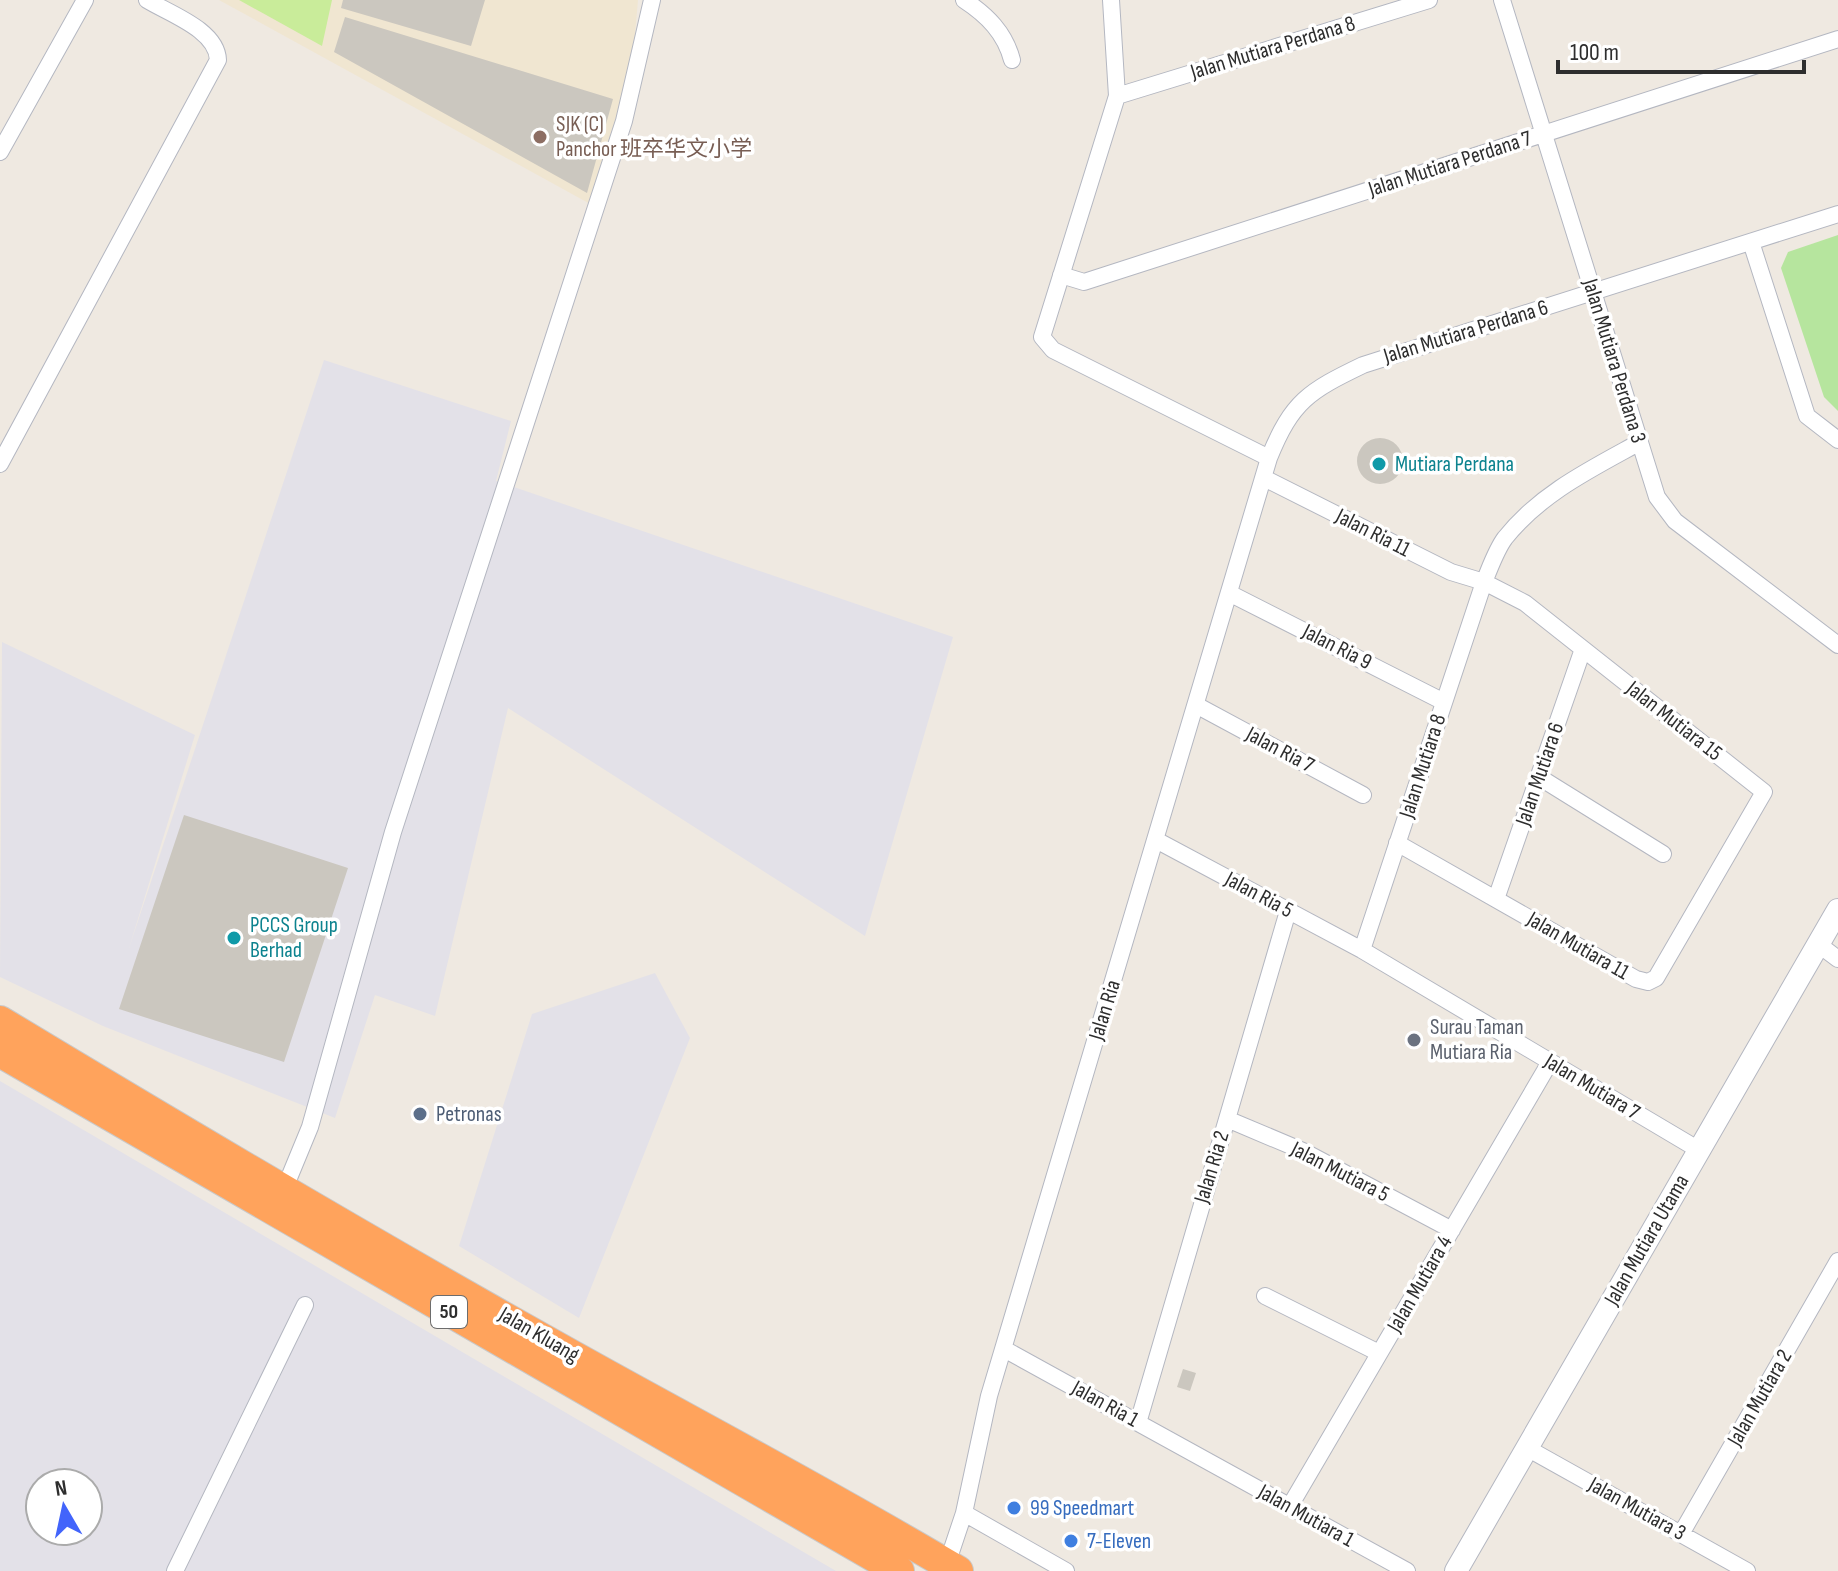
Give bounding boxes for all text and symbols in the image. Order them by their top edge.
street label: Jalan Mutiara Perdana 8 [1186,10,1359,86]
scale bar [1558,24,1804,74]
text: 100 m [1570,38,1619,67]
place label: SJK (C) Panchor 班卒华文小学 [556,111,752,163]
street label: Jalan Mutiara Perdana 7 [1364,125,1535,203]
marker: SJK (C) Panchor 班卒华文小学 [531,128,549,146]
street label: Jalan Mutiara Perdana 3 [1576,275,1652,446]
street label: Jalan Mutiara Perdana 6 [1379,294,1552,370]
place label: Mutiara Perdana [1395,451,1514,478]
marker: Mutiara Perdana [1370,455,1388,473]
street label: Jalan Ria 11 [1330,502,1415,563]
street label: Jalan Ria 9 [1297,618,1376,676]
street label: Jalan Mutiara 15 [1620,675,1728,767]
street label: Jalan Mutiara 8 [1393,711,1452,822]
street label: Jalan Mutiara 6 [1509,719,1570,830]
street label: Jalan Ria 7 [1240,720,1319,779]
street label: Jalan Ria 5 [1219,865,1298,924]
street label: Jalan Mutiara 11 [1521,905,1634,986]
place label: PCCS Group Berhad [250,912,338,964]
marker: PCCS Group Berhad [225,929,243,947]
street label: Jalan Ria [1083,977,1127,1044]
place label: Surau Taman Mutiara Ria [1430,1014,1524,1066]
marker: Surau Taman Mutiara Ria [1405,1031,1423,1049]
street label: Jalan Mutiara 7 [1538,1047,1645,1126]
place label: Petronas [436,1101,502,1128]
marker: Petronas [411,1105,429,1123]
street label: Jalan Ria 2 [1188,1128,1236,1207]
street label: Jalan Mutiara 5 [1285,1135,1394,1208]
street label: Jalan Mutiara Utama [1598,1170,1695,1311]
street label: Jalan Mutiara 4 [1381,1231,1458,1338]
road number: 50 [431,1296,467,1328]
street label: Jalan Kluang [493,1301,584,1369]
street label: Jalan Mutiara 2 [1721,1345,1798,1452]
street label: Jalan Ria 1 [1066,1374,1143,1433]
north arrow [24,1467,104,1547]
street label: Jalan Mutiara 3 [1583,1471,1690,1547]
text: N [53,1474,69,1503]
street label: Jalan Mutiara 1 [1252,1478,1359,1554]
place label: 99 Speedmart [1030,1495,1135,1522]
marker: 99 Speedmart [1005,1499,1023,1517]
place label: 7-Eleven [1087,1528,1151,1555]
marker: 7-Eleven [1062,1532,1080,1550]

